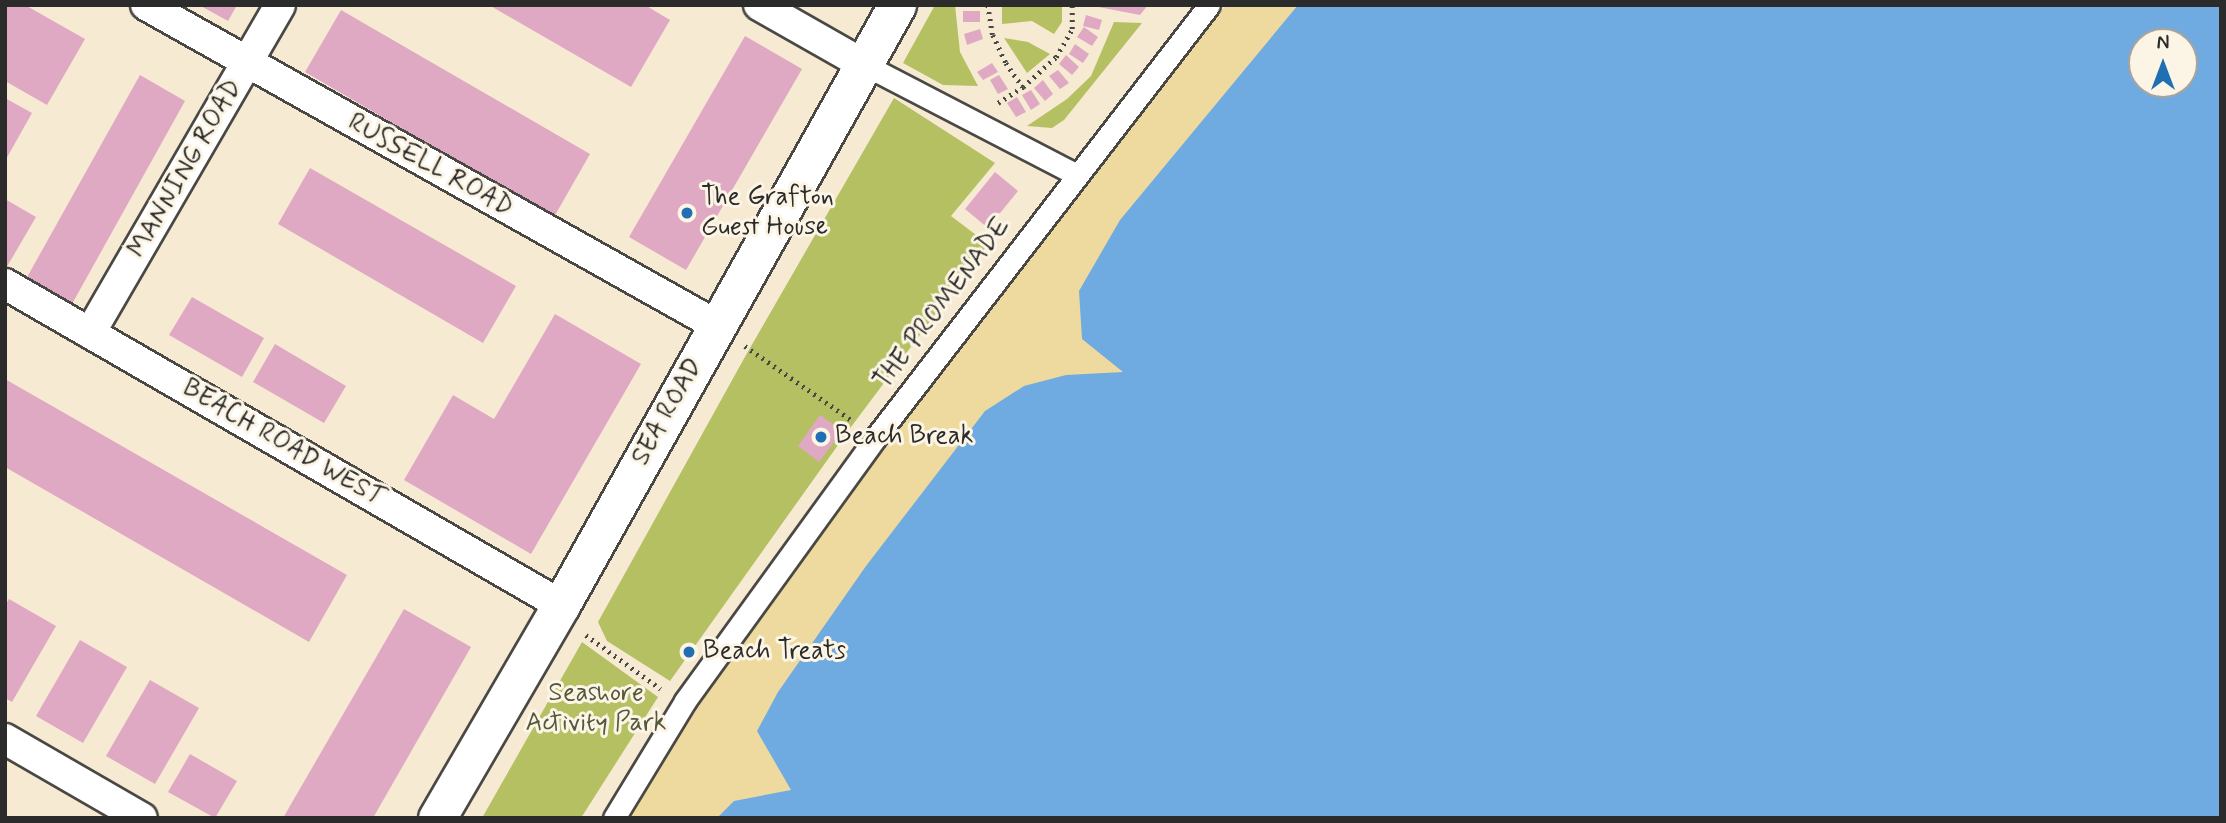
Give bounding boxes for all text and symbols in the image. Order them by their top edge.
north arrow [2128,28,2198,98]
text: N [2157,31,2169,56]
street label: MANNING ROAD [123,76,249,262]
street label: RUSSELL ROAD [343,108,517,224]
place label: The Grafton Guest House [701,182,838,244]
marker: The Grafton Guest House [679,205,695,221]
street label: THE PROMENADE [869,214,1017,394]
street label: SEA ROAD [625,352,711,472]
street label: BEACH ROAD WEST [176,373,390,515]
place label: Beach Break [835,421,973,453]
marker: Beach Break [813,429,829,445]
place label: Beach Treats [703,636,846,668]
marker: Beach Treats [681,644,697,660]
park label: Seashore Activity Park [526,678,666,740]

